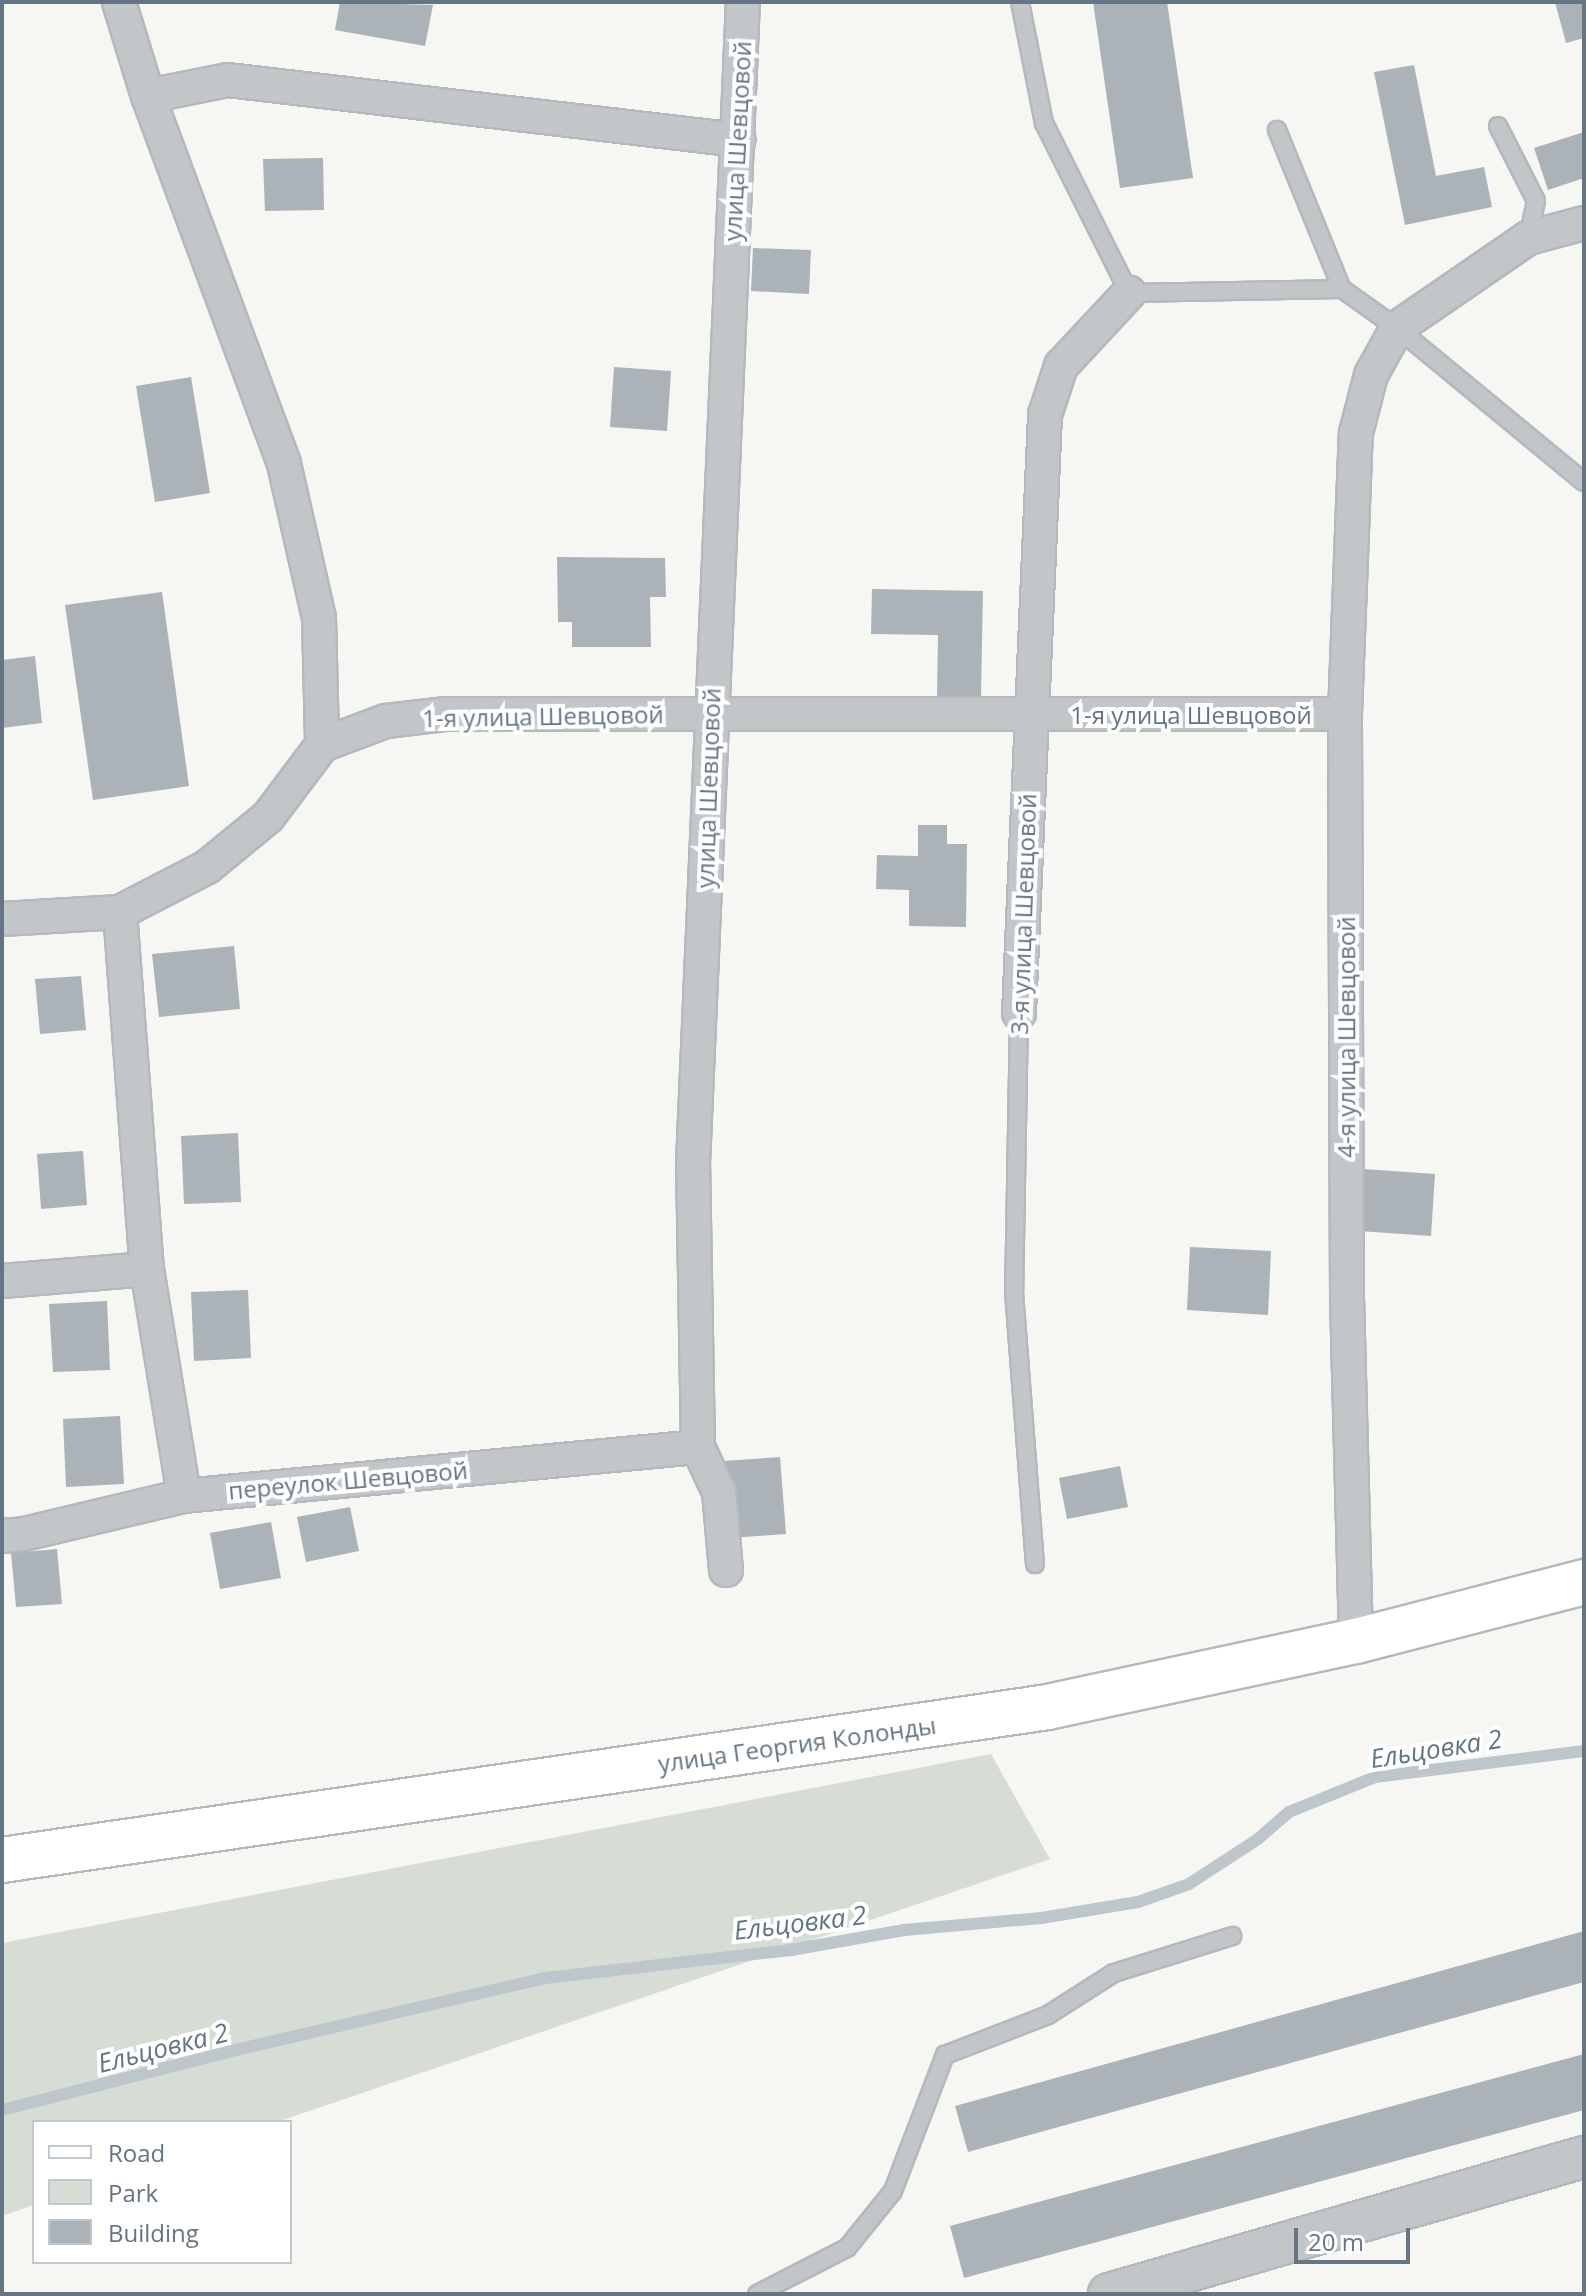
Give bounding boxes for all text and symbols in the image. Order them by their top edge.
street label: улица Шевцовой [717,40,757,242]
street label: улица Шевцовой [690,687,726,889]
street label: 1-я улица Шевцовой [422,699,664,733]
street label: 1-я улица Шевцовой [1070,701,1312,729]
street label: 3-я улица Шевцовой [1004,793,1042,1035]
street label: 4-я улица Шевцовой [1332,916,1360,1158]
street label: переулок Шевцовой [227,1455,469,1505]
street label: улица Георгия Колонды [656,1710,938,1778]
water label: Ельцовка 2 [1368,1723,1504,1775]
water label: Ельцовка 2 [732,1899,868,1947]
water label: Ельцовка 2 [95,2017,231,2079]
legend [32,2120,292,2264]
text: Road [108,2136,165,2169]
text: Park [108,2176,158,2209]
scale bar [1298,2212,1414,2262]
text: Building [108,2216,199,2249]
text: 20 m [1308,2225,1364,2258]

